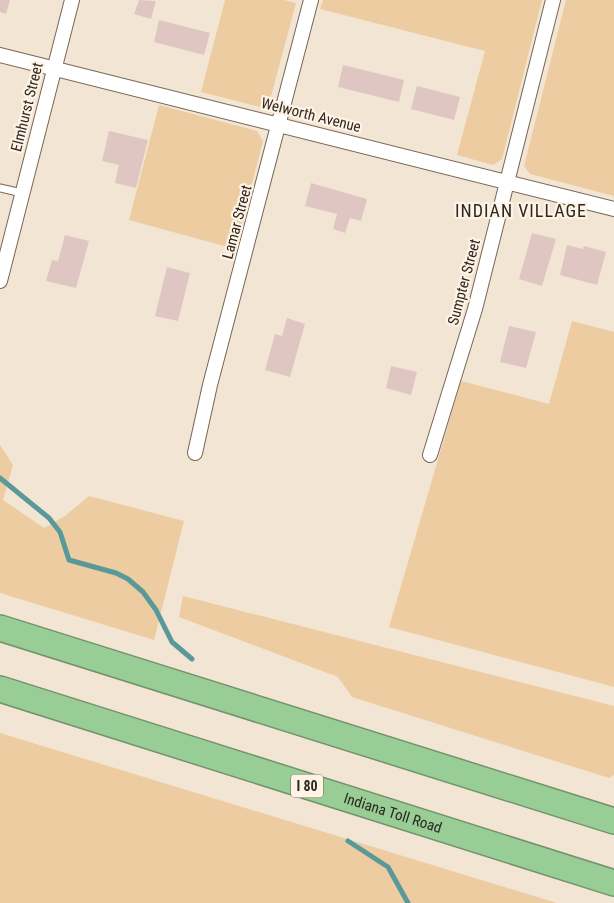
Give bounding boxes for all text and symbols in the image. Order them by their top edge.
street label: Elmhurst Street [7,61,47,153]
street label: Welworth Avenue [259,94,363,136]
street label: Lamar Street [218,183,256,261]
district label: INDIAN VILLAGE [455,200,587,221]
street label: Sumpter Street [444,237,484,327]
road number: I 80 [291,774,323,798]
street label: Indiana Toll Road [342,789,444,837]

